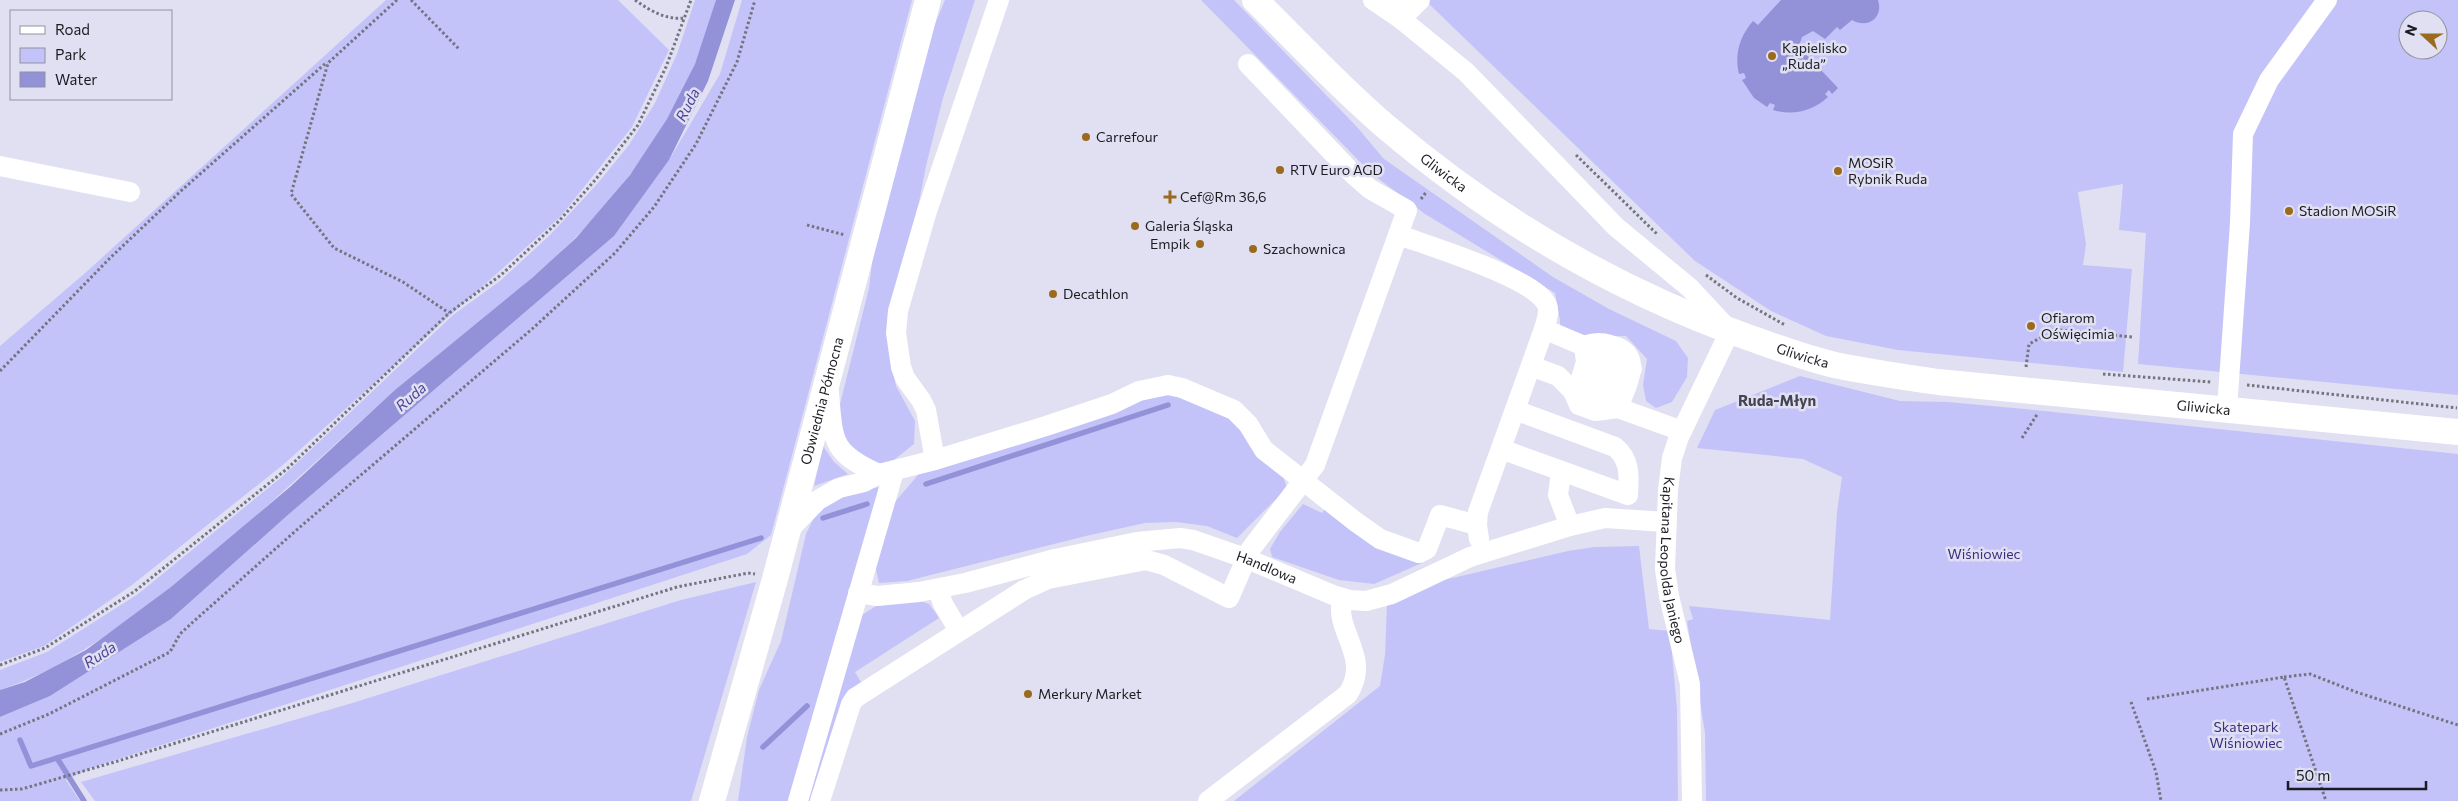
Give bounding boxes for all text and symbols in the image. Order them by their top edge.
legend [10,10,172,100]
north arrow [2398,10,2448,60]
text: Road [55,20,90,38]
text: N [2401,22,2420,38]
place label: Kąpielisko „Ruda” [1782,39,1847,72]
text: Park [55,45,86,63]
marker: Kąpielisko „Ruda” [1766,50,1778,62]
text: Water [55,70,97,88]
water label: Ruda [671,85,703,124]
place label: Carrefour [1096,128,1159,145]
marker: Carrefour [1080,131,1092,143]
street label: Gliwicka [1417,149,1471,195]
place label: MOSiR Rybnik Ruda [1848,154,1927,187]
place label: RTV Euro AGD [1290,161,1383,178]
marker: RTV Euro AGD [1274,164,1286,176]
marker: MOSiR Rybnik Ruda [1832,165,1844,177]
place label: Cef@Rm 36,6 [1180,188,1266,205]
marker: Cef@Rm 36,6 [1164,191,1176,203]
place label: Stadion MOSiR [2299,202,2397,219]
marker: Stadion MOSiR [2283,205,2295,217]
place label: Galeria Śląska [1145,217,1233,234]
marker: Galeria Śląska [1129,220,1141,232]
place label: Empik [1150,235,1190,252]
marker: Empik [1194,238,1206,250]
place label: Szachownica [1263,240,1346,257]
marker: Szachownica [1247,243,1259,255]
place label: Decathlon [1063,285,1129,302]
marker: Decathlon [1047,288,1059,300]
place label: Ofiarom Oświęcimia [2041,309,2115,342]
marker: Ofiarom Oświęcimia [2025,320,2037,332]
street label: Obwiednia Północna [797,335,847,466]
street label: Gliwicka [1774,339,1831,371]
water label: Ruda [391,378,430,414]
district label: Ruda-Młyn [1738,391,1816,409]
street label: Gliwicka [2176,396,2231,418]
street label: Kapitana Leopolda Janiego [1657,476,1689,645]
park label: Wiśniowiec [1947,545,2021,562]
street label: Handlowa [1234,547,1300,587]
water label: Ruda [80,637,119,671]
place label: Merkury Market [1038,685,1142,702]
marker: Merkury Market [1022,688,1034,700]
park label: Skatepark Wiśniowiec [2209,718,2283,751]
scale bar [2288,758,2426,790]
text: 50 m [2296,766,2330,784]

